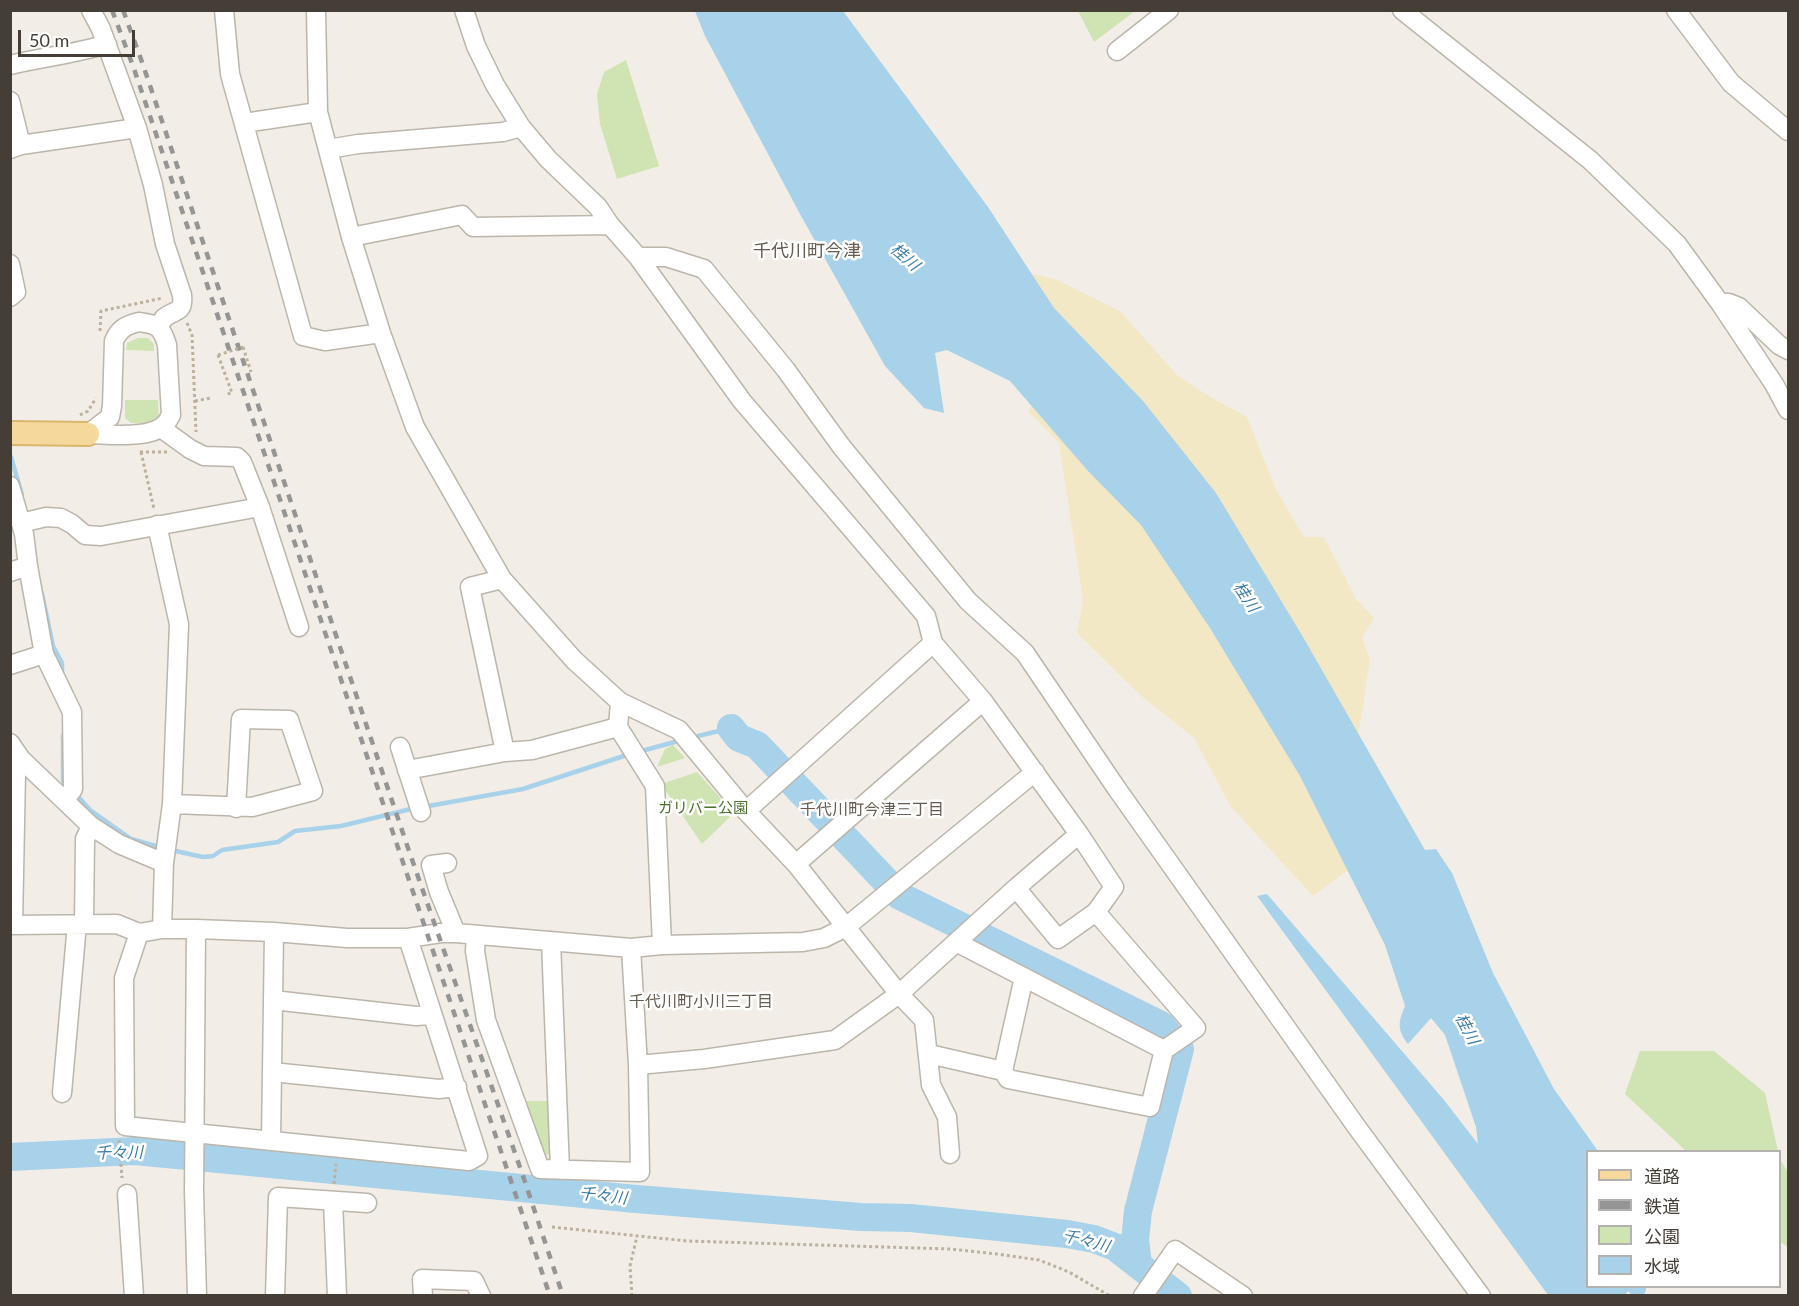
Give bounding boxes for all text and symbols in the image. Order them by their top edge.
scale bar [21,18,138,56]
text: 50 m [29,29,69,51]
water label: 桂川 [887,239,923,275]
district label: 千代川町今津 [753,240,861,262]
water label: 桂川 [1229,578,1263,616]
park label: ガリバー公園 [658,799,748,817]
district label: 千代川町今津三丁目 [800,800,944,820]
district label: 千代川町小川三丁目 [629,992,773,1012]
water label: 桂川 [1451,1010,1483,1048]
water label: 千々川 [95,1143,143,1163]
legend [1586,1150,1781,1288]
text: 道路 [1644,1165,1680,1187]
water label: 千々川 [578,1184,628,1208]
text: 鉄道 [1644,1195,1680,1217]
text: 公園 [1644,1225,1680,1247]
water label: 千々川 [1060,1226,1112,1256]
text: 水域 [1644,1255,1680,1277]

